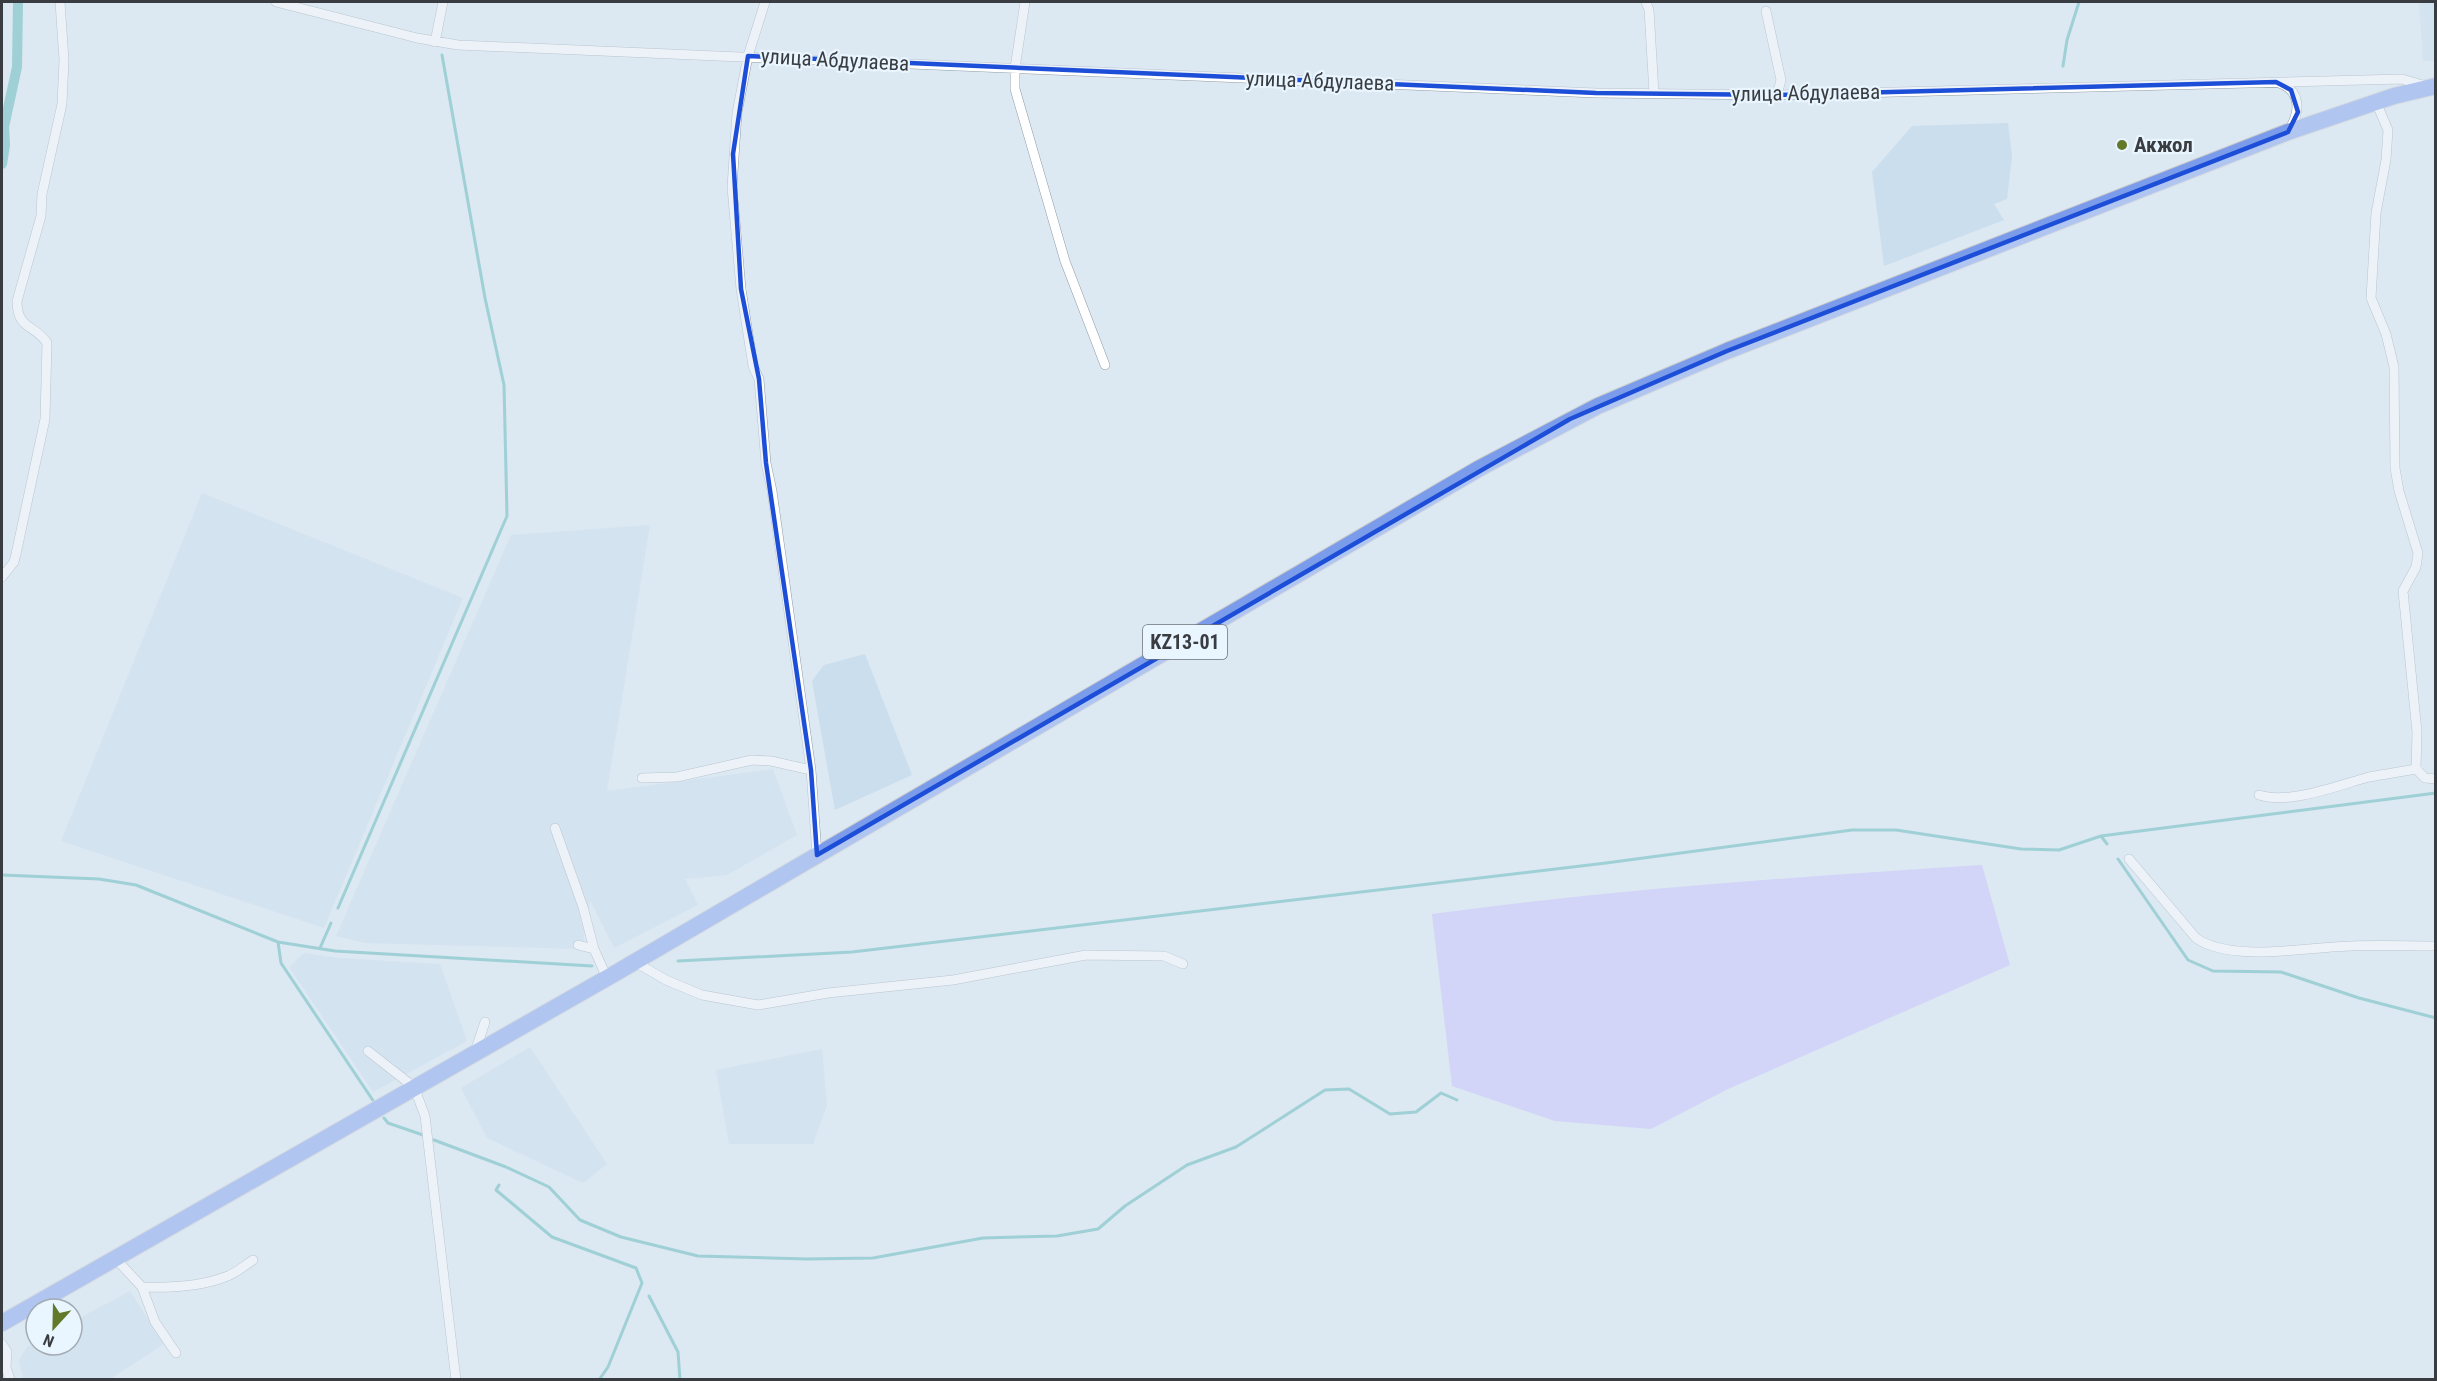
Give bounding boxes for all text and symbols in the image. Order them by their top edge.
street label: улица Абдулаева [760,44,910,76]
street label: улица Абдулаева [1245,66,1395,96]
street label: улица Абдулаева [1732,80,1880,106]
place label: Акжол [2134,133,2193,157]
marker: Акжол [2115,138,2129,152]
road number: KZ13-01 [1143,625,1227,659]
north arrow [24,1297,84,1357]
text: N [40,1330,57,1351]

